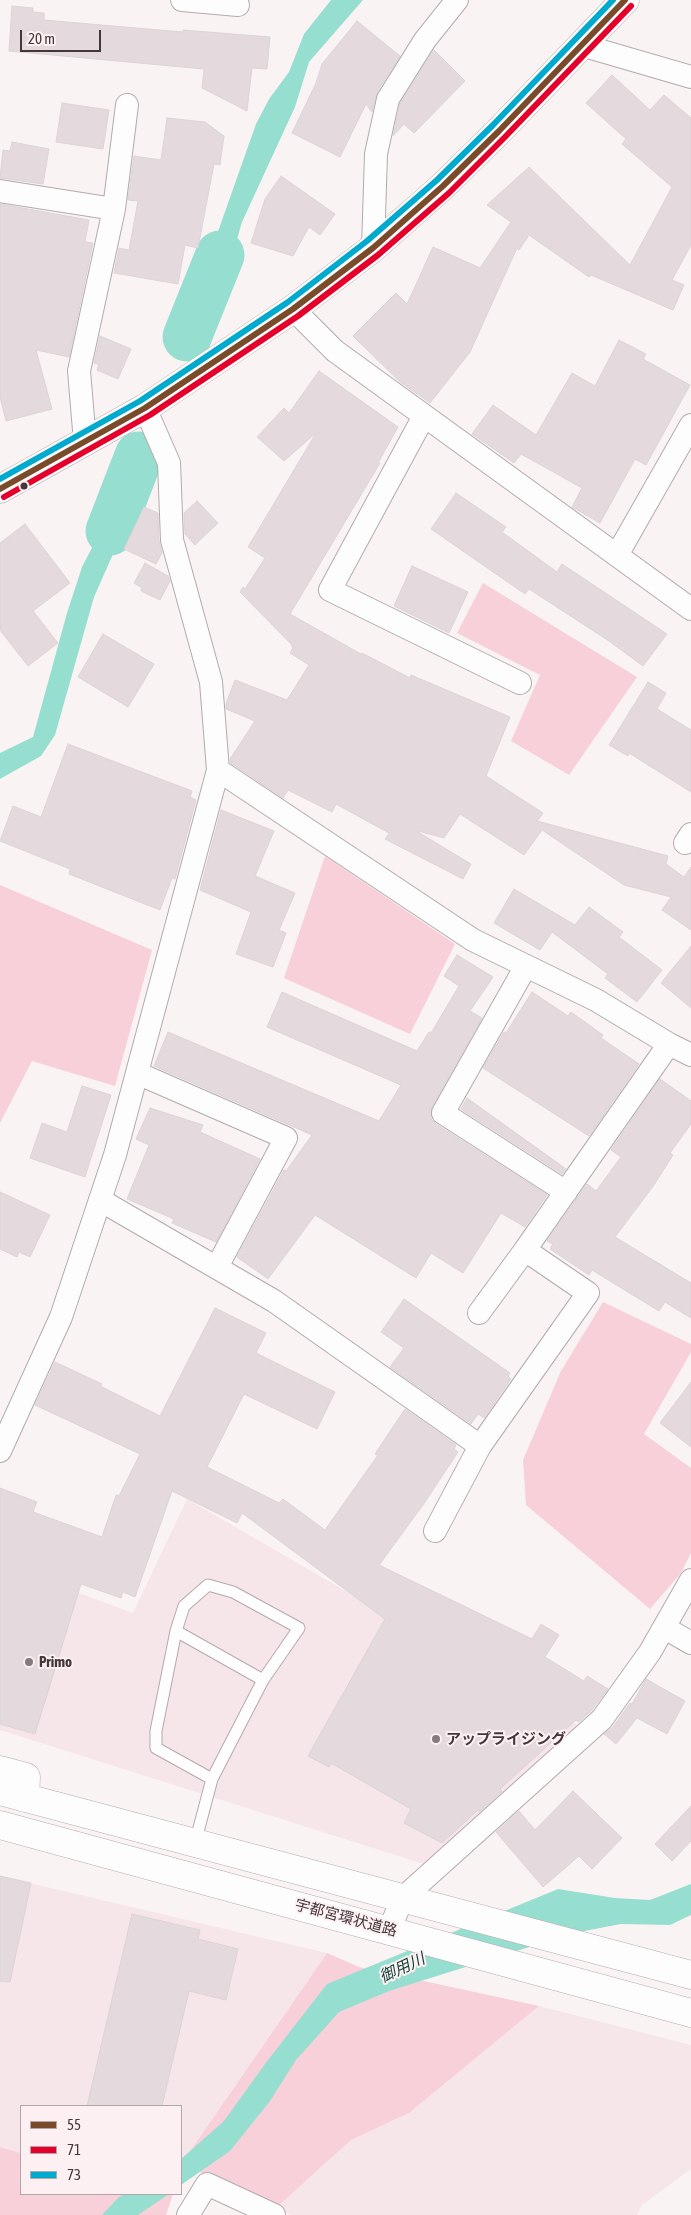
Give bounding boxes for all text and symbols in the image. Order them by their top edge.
scale bar [22,20,104,52]
text: 20 m [28,30,55,47]
unlabelled marker [19,481,29,491]
place label: Primo [39,1653,72,1671]
marker: Primo [23,1656,35,1668]
place label: アップライジング [446,1730,566,1748]
marker: アップライジング [430,1733,442,1745]
street label: 宇都宮環状道路 [293,1896,399,1940]
water label: 御用川 [376,1949,428,1987]
legend [20,2105,182,2195]
text: 55 [67,2116,81,2133]
text: 71 [67,2141,81,2158]
text: 73 [67,2166,81,2183]

